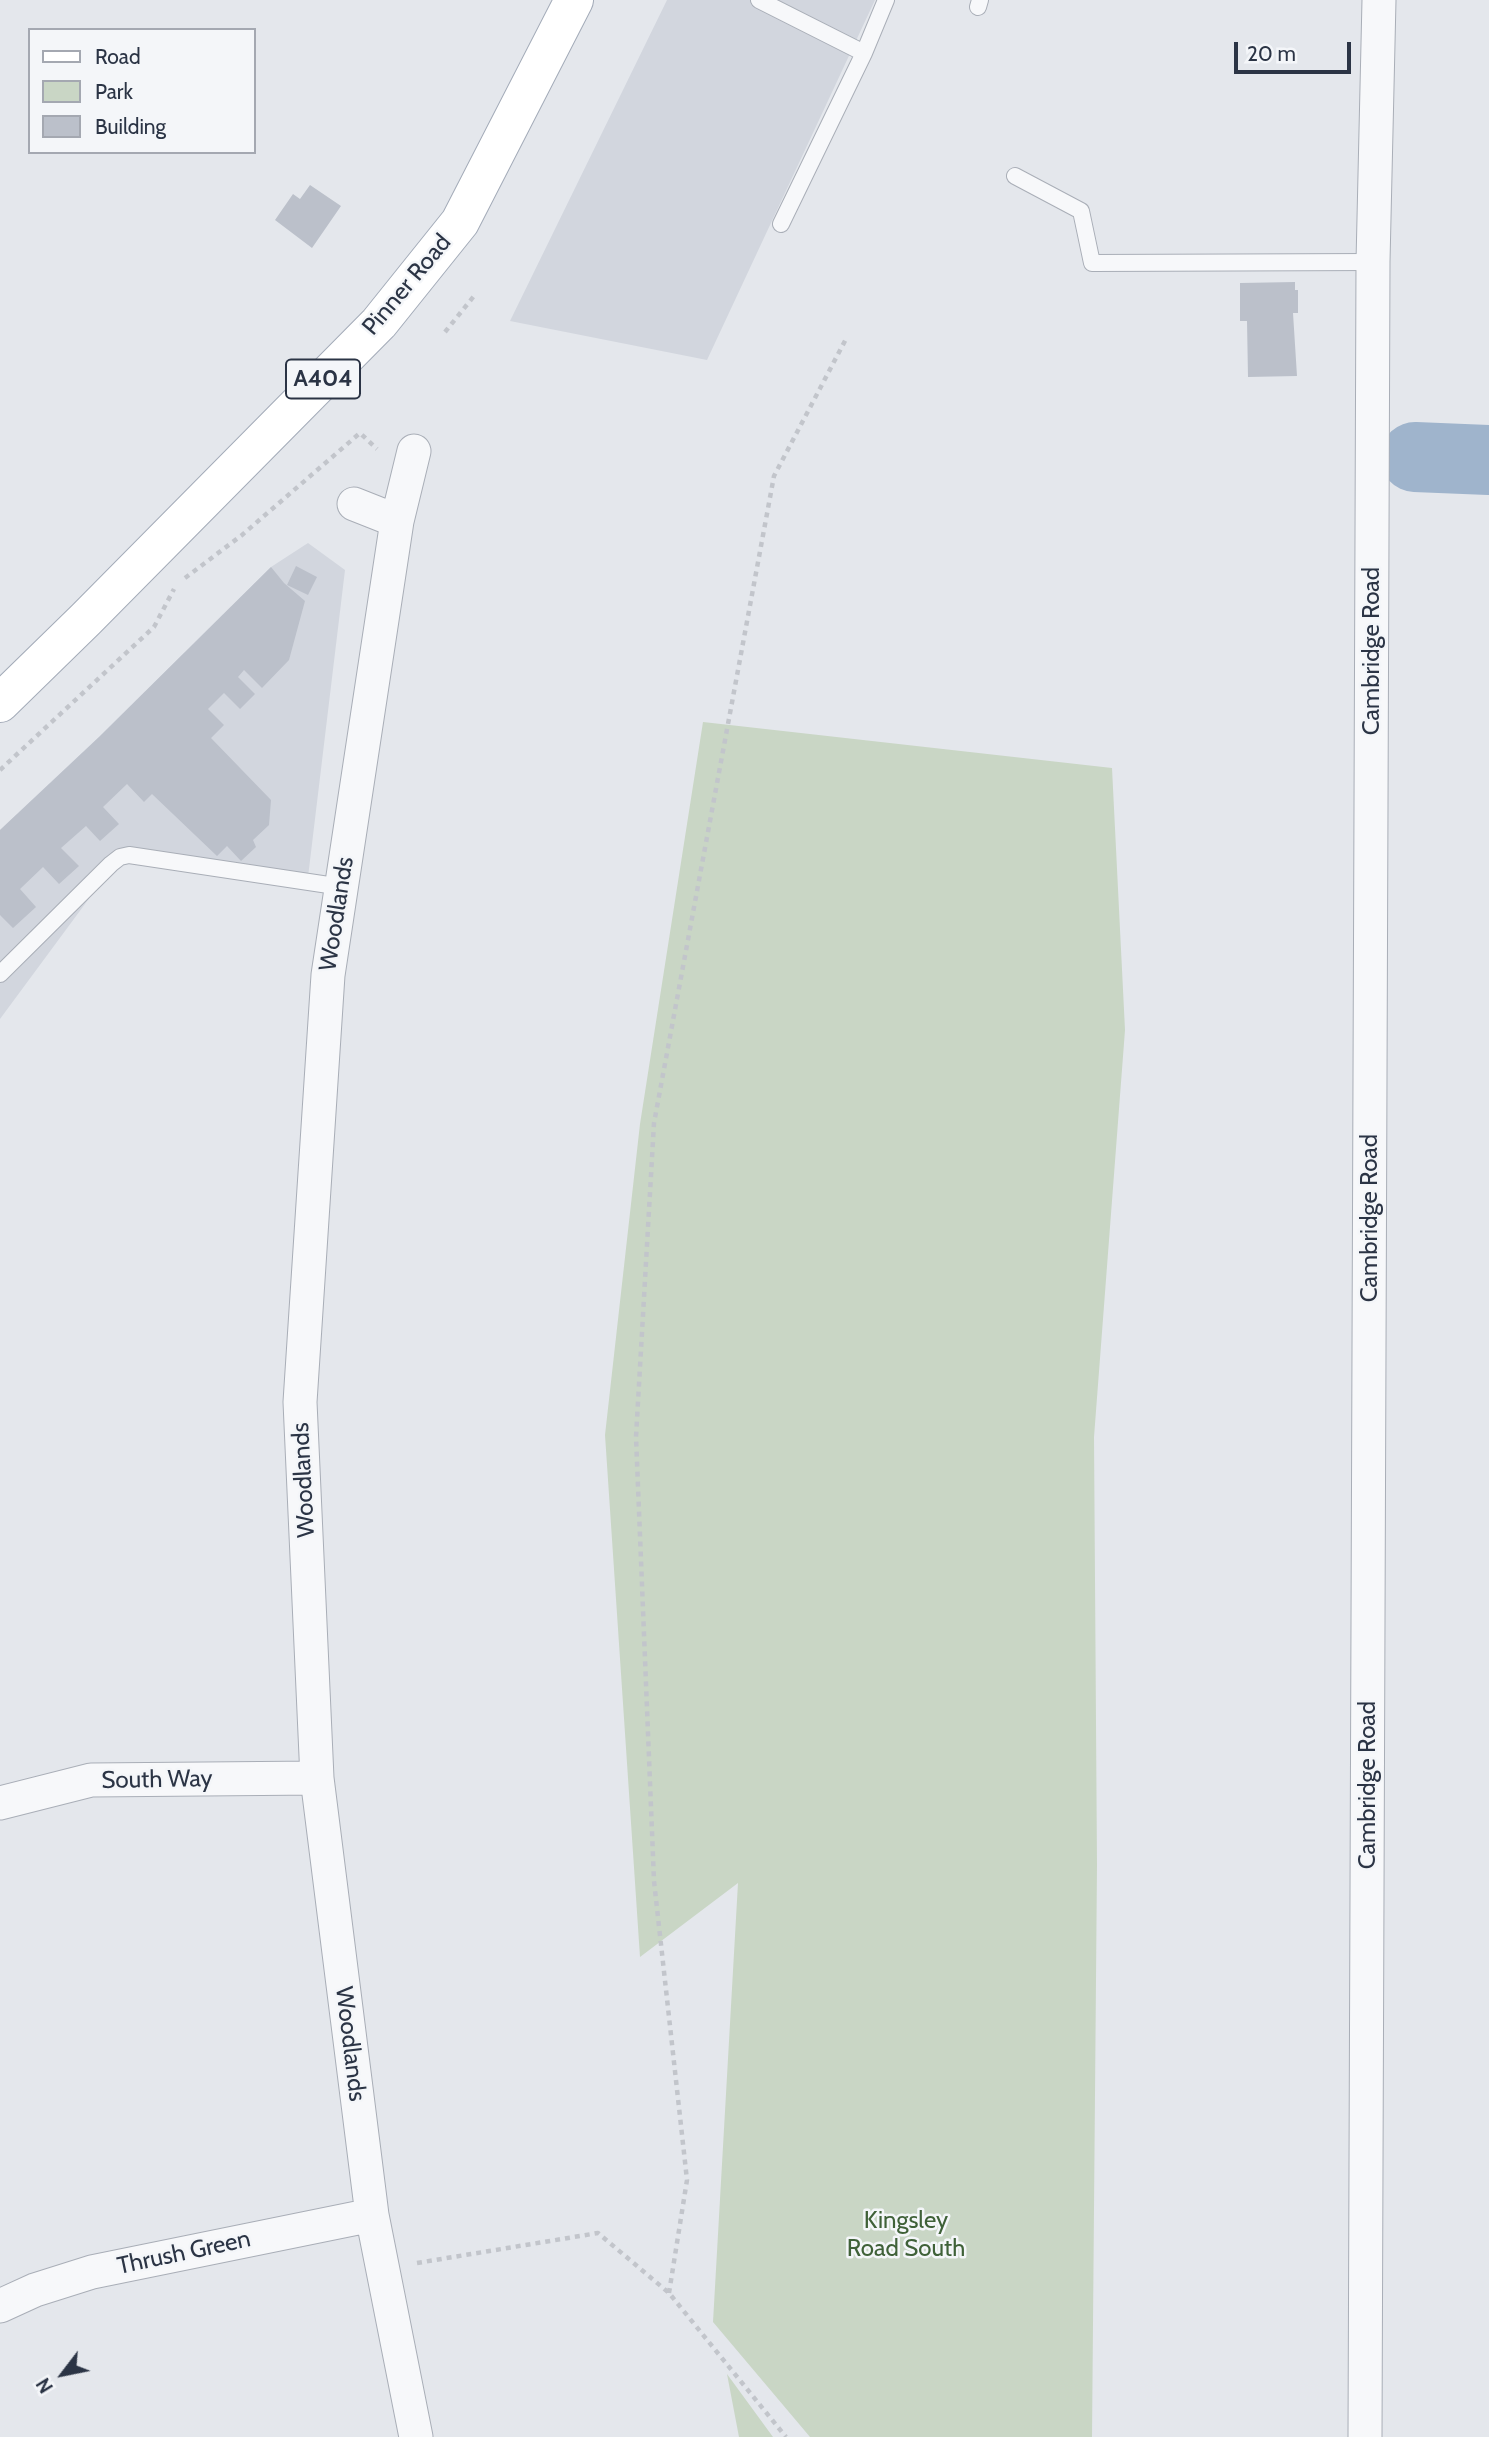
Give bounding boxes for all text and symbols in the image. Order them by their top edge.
legend [28,28,256,154]
scale bar [1237,28,1354,72]
text: 20 m [1247,41,1296,66]
text: Road [95,44,141,69]
text: Park [95,79,133,104]
text: Building [95,114,166,139]
street label: Pinner Road [356,229,458,341]
road number: A404 [286,360,360,398]
street label: Cambridge Road [1358,567,1386,735]
street label: Woodlands [314,855,360,973]
street label: Cambridge Road [1356,1134,1384,1302]
street label: Woodlands [287,1422,321,1538]
street label: Cambridge Road [1354,1701,1382,1869]
street label: South Way [101,1765,213,1795]
street label: Woodlands [329,1985,371,2103]
park label: Kingsley Road South [847,2207,965,2263]
street label: Thrush Green [115,2225,253,2281]
north arrow [28,2339,98,2409]
text: N [31,2374,58,2397]

